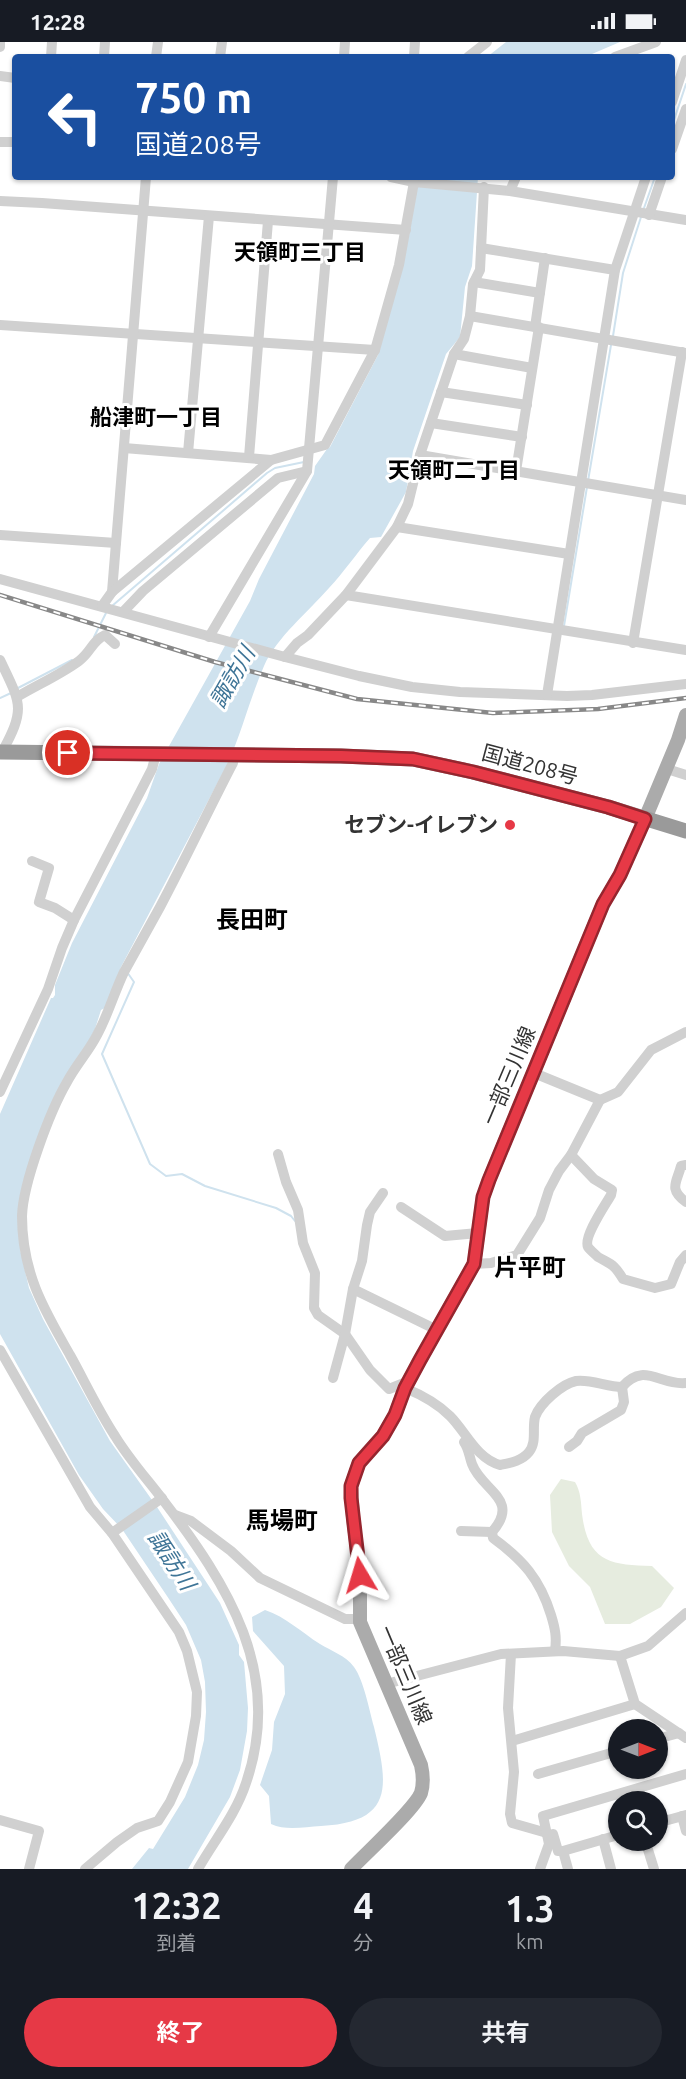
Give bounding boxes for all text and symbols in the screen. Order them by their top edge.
text: 12:28 [30,9,85,34]
text: 750 m [135,74,252,121]
icon: left [36,78,114,156]
text: 国道208号 [135,129,262,159]
district label: 天領町三丁目 [234,239,366,264]
district label: 船津町一丁目 [90,404,222,429]
district label: 天領町二丁目 [388,457,520,482]
water label: 諏訪川 [204,640,260,712]
pin [42,727,93,778]
icon: arrive [51,736,84,769]
street label: 国道208号 [480,740,581,788]
place label: セブン-イレブン [344,812,498,836]
marker: セブン-イレブン [503,818,517,832]
district label: 長田町 [216,906,288,933]
street label: 一部三川線 [477,1023,540,1129]
district label: 片平町 [494,1254,566,1281]
district label: 馬場町 [246,1507,318,1534]
water label: 諏訪川 [144,1525,202,1596]
position arrow [328,1543,392,1607]
street label: 一部三川線 [374,1622,437,1728]
north arrow [608,1719,668,1779]
map controls [608,1719,668,1851]
button: search [608,1791,668,1851]
text: 12:32 [132,1885,222,1926]
text: 4 [353,1885,373,1926]
text: 1.3 [505,1888,554,1929]
text: km [516,1930,543,1953]
text: 到着 [157,1931,197,1954]
text: 分 [353,1931,373,1954]
button: 終了 [24,1998,337,2067]
button: 共有 [349,1998,662,2067]

